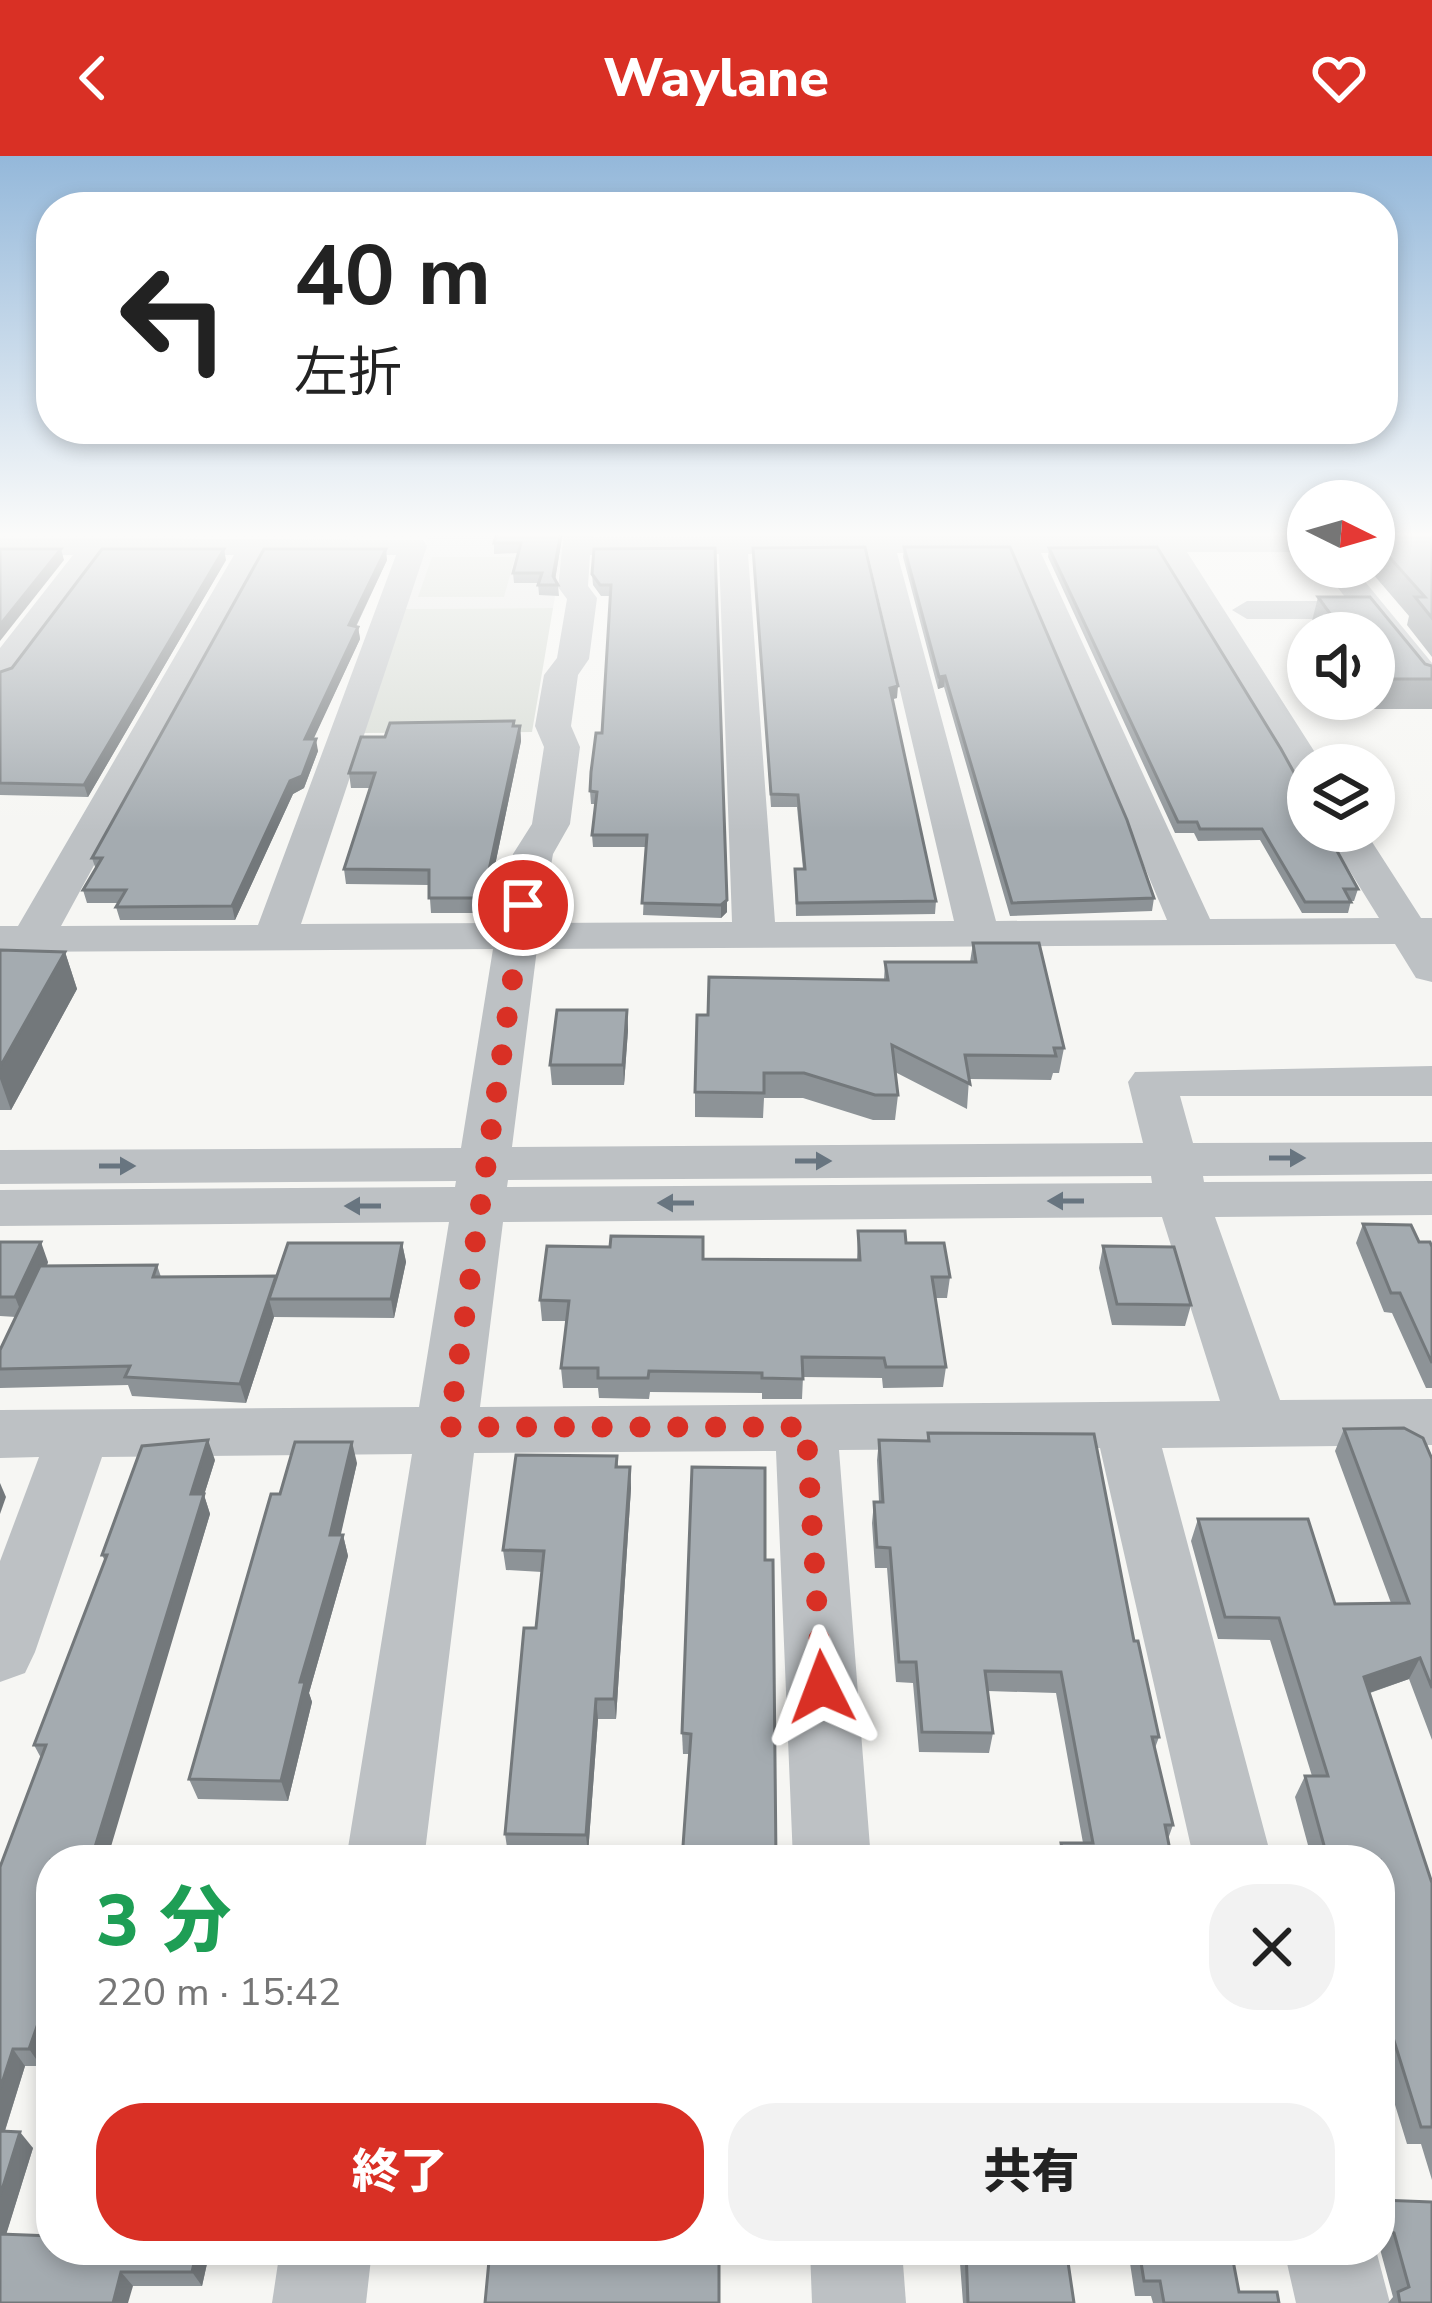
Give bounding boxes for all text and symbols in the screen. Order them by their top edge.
text: Waylane [603,41,829,115]
icon: back [60,45,126,111]
icon: heart [1306,45,1372,111]
text: 40 m [294,219,491,334]
icon: left [96,240,252,396]
text: 左折 [294,336,402,410]
north arrow [1287,480,1395,588]
map controls [1287,480,1395,852]
button: sound [1287,612,1395,720]
button: layers [1287,744,1395,852]
pin [472,854,574,956]
icon: arrive [490,872,556,938]
one-way arrow [1269,1149,1307,1168]
one-way arrow [795,1151,833,1171]
one-way arrow [99,1156,137,1176]
one-way arrow [1046,1191,1084,1210]
one-way arrow [656,1194,694,1213]
one-way arrow [343,1196,381,1215]
position arrow [759,1624,885,1750]
text: 3 分 [96,1872,231,1970]
button: close [1209,1884,1335,2010]
text: 220 m · 15:42 [96,1966,341,2019]
button: 終了 [96,2103,704,2241]
button: 共有 [728,2103,1335,2241]

